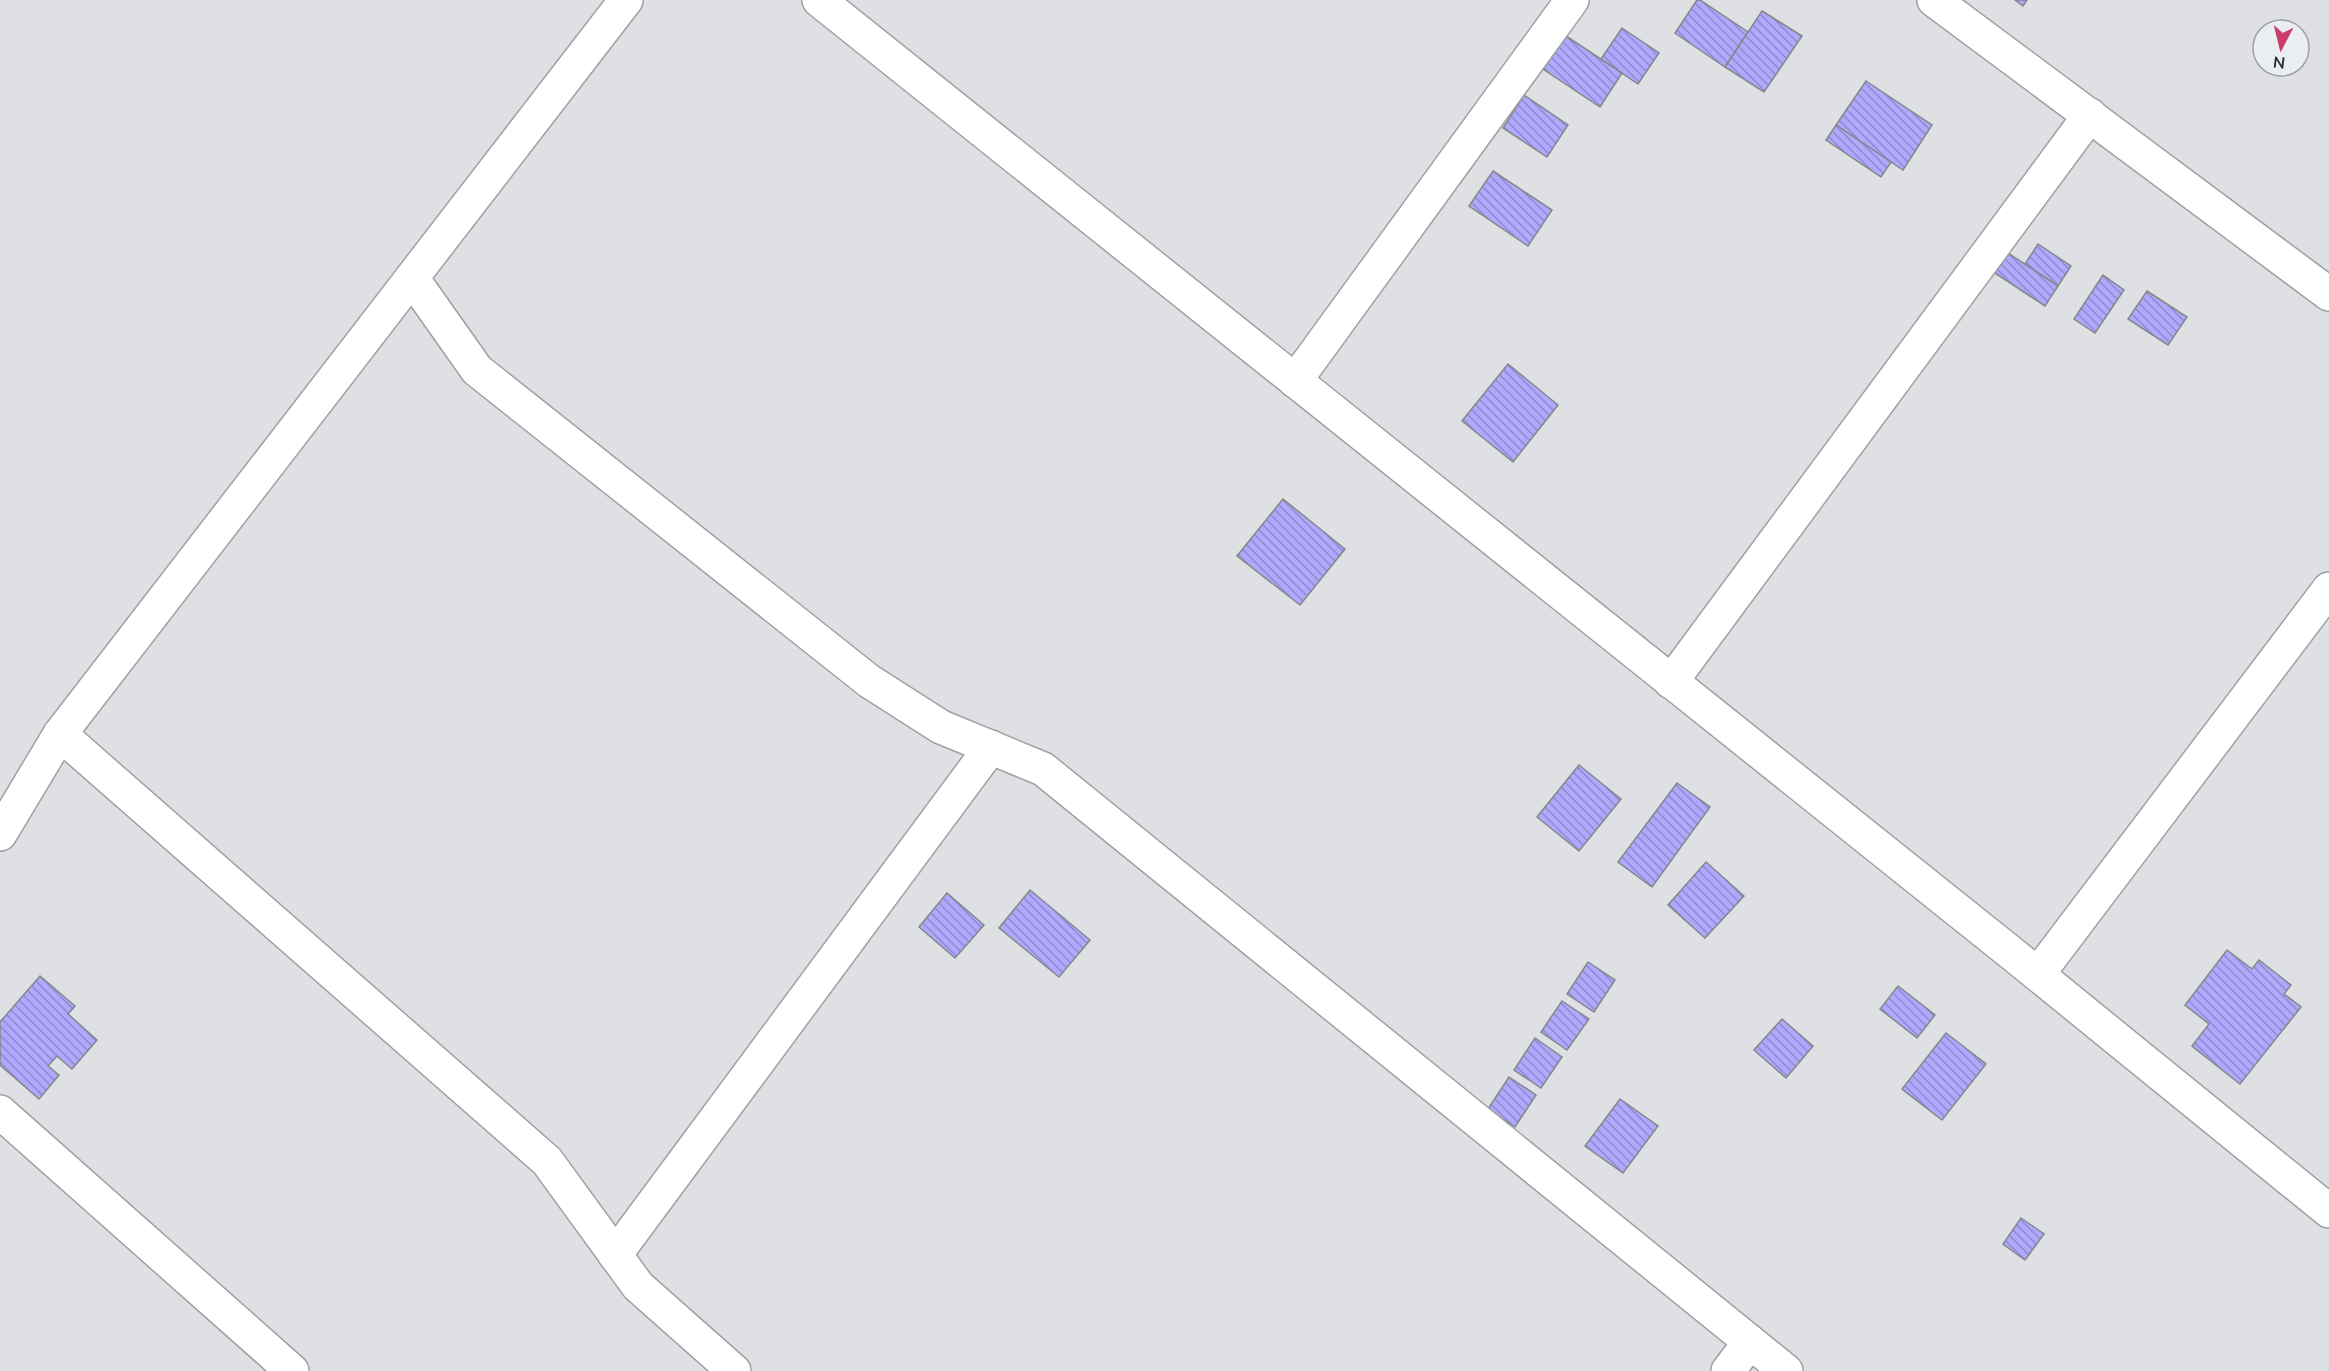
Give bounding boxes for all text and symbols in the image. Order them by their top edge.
north arrow [2251,18,2311,78]
text: N [2272,50,2287,74]

